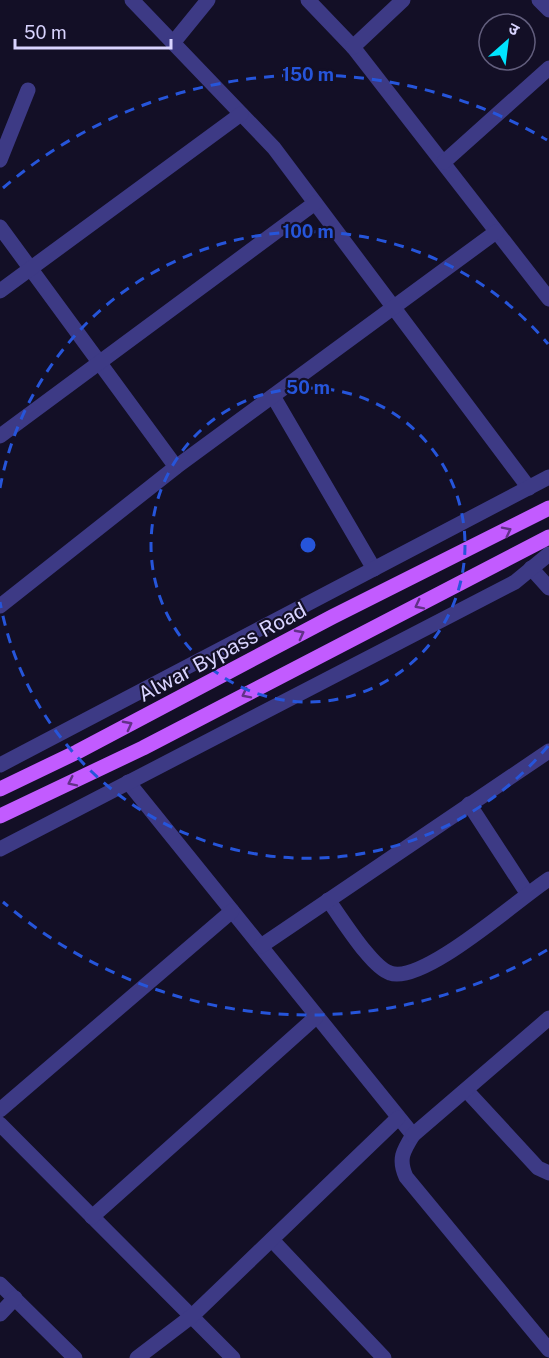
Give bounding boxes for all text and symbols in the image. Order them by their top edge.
scale bar [15,12,171,50]
north arrow [477,12,537,72]
text: उ [505,19,523,40]
text: 50 m [24,22,67,43]
text: 150 m [282,64,334,85]
text: 100 m [282,221,334,242]
text: 50 m [286,377,330,398]
one-way arrow [500,526,511,538]
centre of rings [298,535,318,555]
street label: Alwar Bypass Road [134,597,310,707]
one-way arrow [414,597,425,609]
one-way arrow [294,630,304,641]
one-way arrow [241,687,252,699]
one-way arrow [121,721,132,733]
one-way arrow [67,775,78,787]

